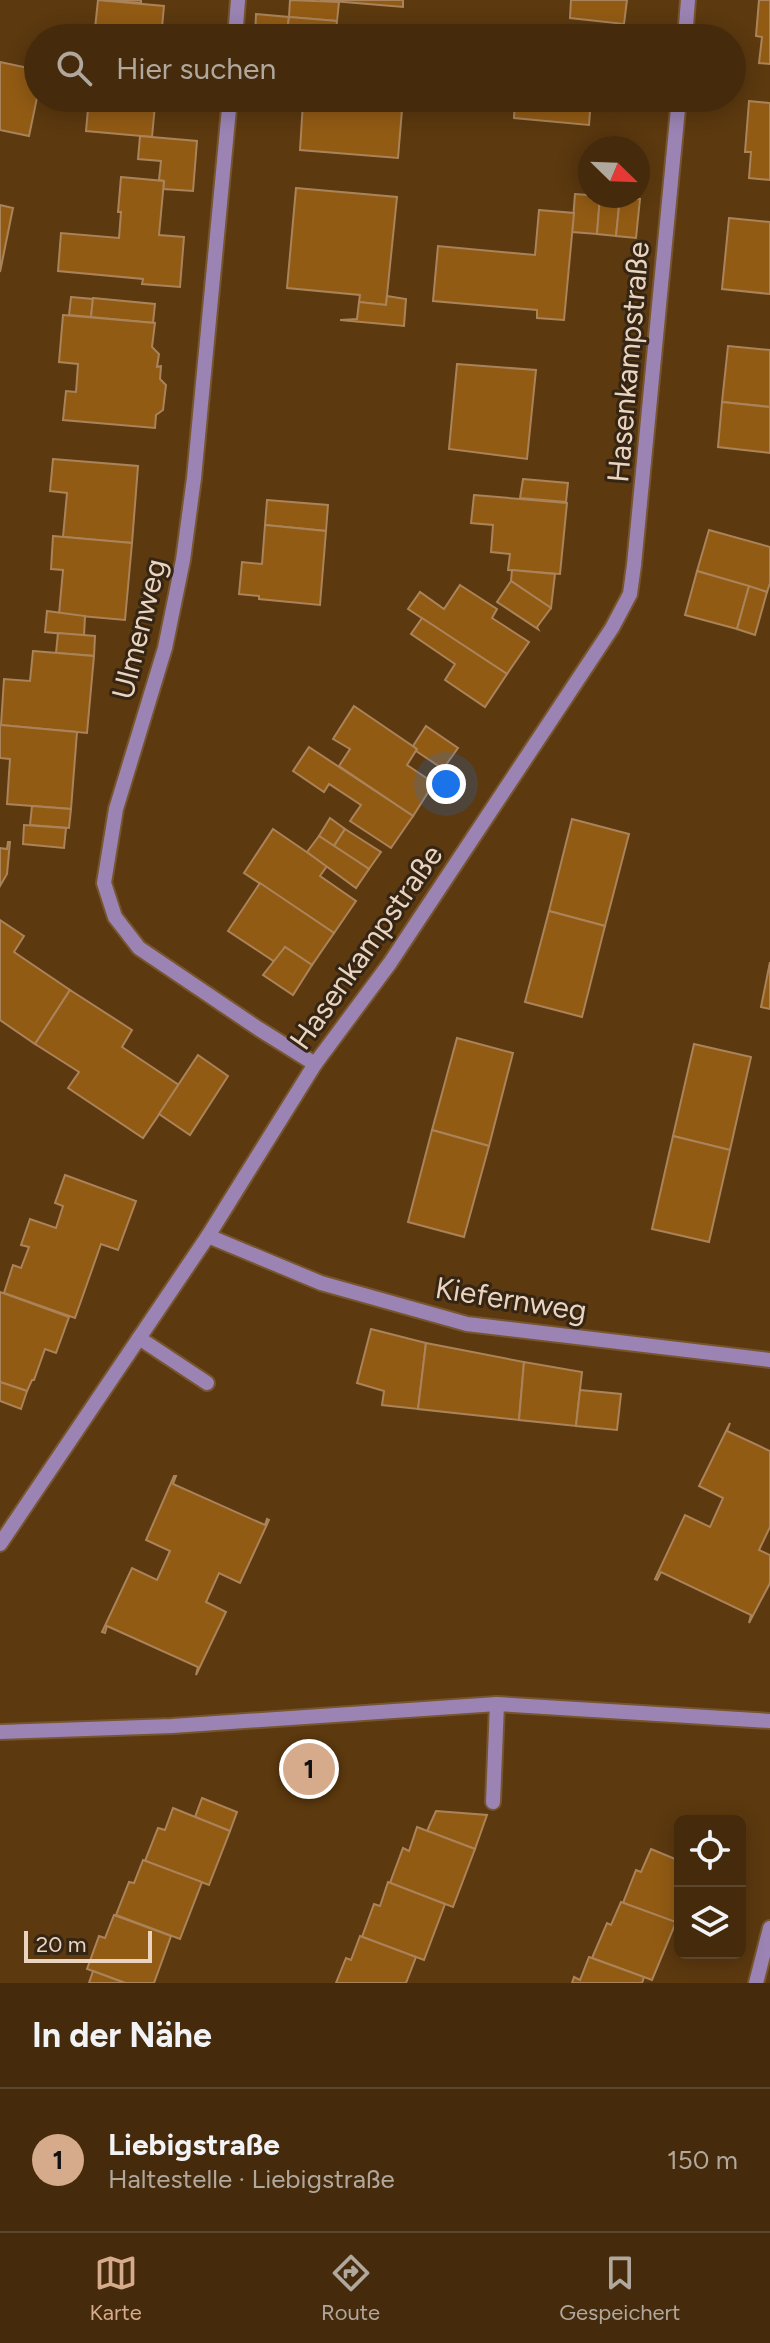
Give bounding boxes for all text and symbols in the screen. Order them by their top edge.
search box [24,24,746,112]
icon: search [52,46,96,90]
text: Hier suchen [116,50,276,87]
north arrow [578,136,650,208]
street label: Hasenkampstraße [599,240,657,484]
street label: Ulmenweg [104,555,174,703]
your location [426,764,466,804]
street label: Hasenkampstraße [282,837,450,1057]
street label: Kiefernweg [433,1269,589,1329]
pin: 1 [283,1739,335,1799]
map controls [674,1815,746,1959]
button: locate [674,1815,746,1887]
button: layers [674,1887,746,1959]
scale bar [24,1927,152,1963]
text: 20 m [36,1931,87,1958]
text: In der Nähe [32,2015,212,2056]
text: Liebigstraße [108,2126,280,2163]
text: 1 [53,2144,63,2176]
text: 150 m [667,2144,738,2176]
text: Haltestelle · Liebigstraße [108,2163,395,2195]
tab: Karte [90,2251,142,2326]
tab: Route [321,2251,380,2326]
tab: Gespeichert [559,2251,680,2326]

